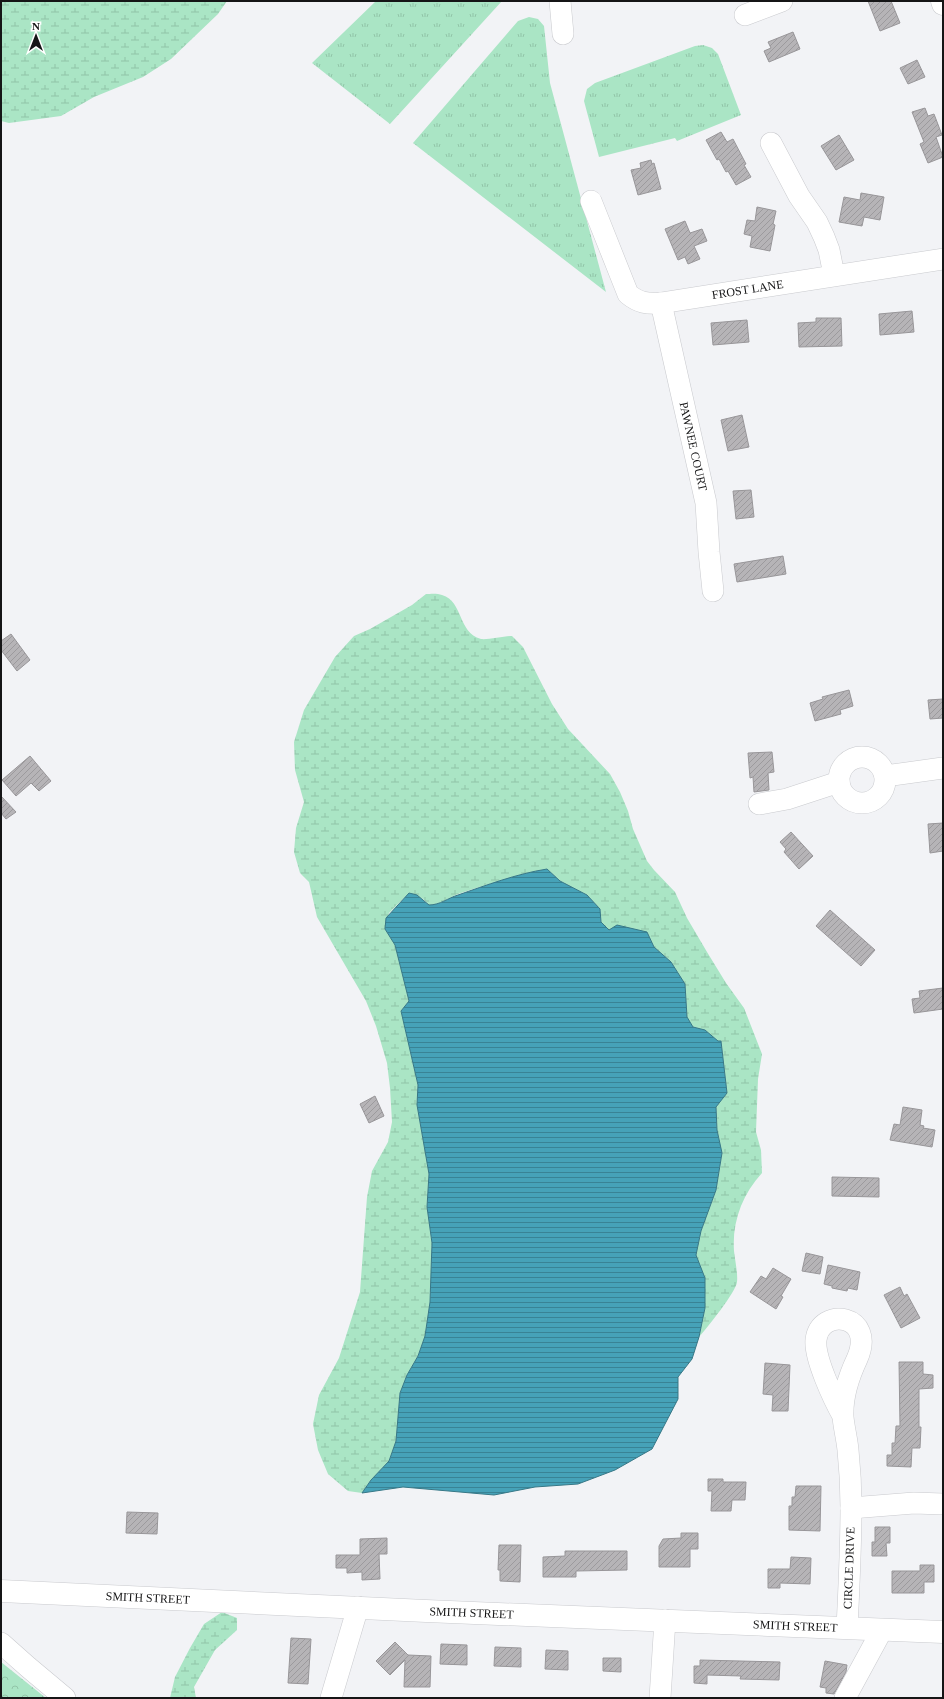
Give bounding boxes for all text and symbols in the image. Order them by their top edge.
north arrow [16,16,56,56]
text: N [32,20,40,32]
street label: FROST LANE [711,277,784,302]
street label: PAWNEE COURT [676,400,710,493]
street label: CIRCLE DRIVE [841,1527,857,1609]
street label: SMITH STREET [105,1589,191,1607]
street label: SMITH STREET [429,1604,515,1622]
street label: SMITH STREET [753,1617,838,1635]

